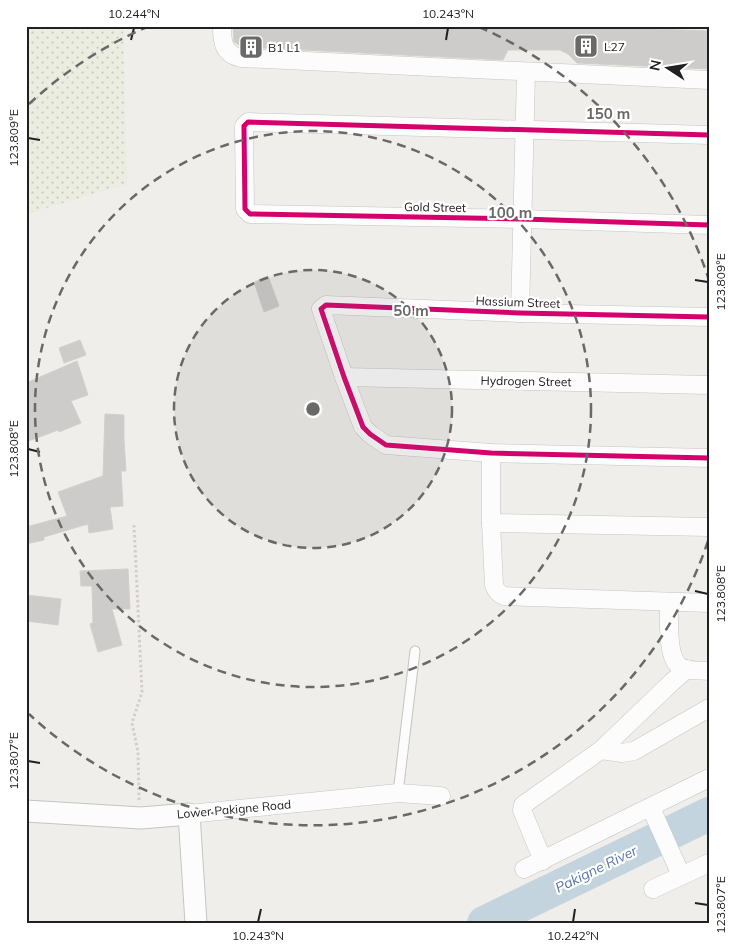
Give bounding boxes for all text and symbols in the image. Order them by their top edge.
text: 10.244°N [108,6,160,21]
text: 10.243°N [422,6,474,21]
building icon: L27 [573,33,599,59]
building icon: B1 L1 [238,34,264,60]
place label: L27 [604,39,625,54]
place label: B1 L1 [268,40,300,55]
north arrow [642,42,692,92]
text: N [645,58,665,72]
text: 150 m [586,104,630,123]
text: 123.809°E [6,109,21,167]
street label: Gold Street [404,199,466,215]
text: 100 m [488,203,532,222]
text: 123.809°E [713,253,728,311]
street label: Hassium Street [475,293,561,311]
text: 50 m [393,301,429,320]
street label: Hydrogen Street [480,373,572,389]
centre of rings [304,400,322,418]
text: 123.808°E [6,420,21,478]
text: 123.808°E [713,565,728,623]
text: 123.807°E [6,732,21,790]
street label: Lower Pakigne Road [176,797,292,821]
water label: Pakigne River [552,841,641,897]
text: 123.807°E [713,876,728,934]
text: 10.243°N [232,928,284,943]
text: 10.242°N [547,928,599,943]

